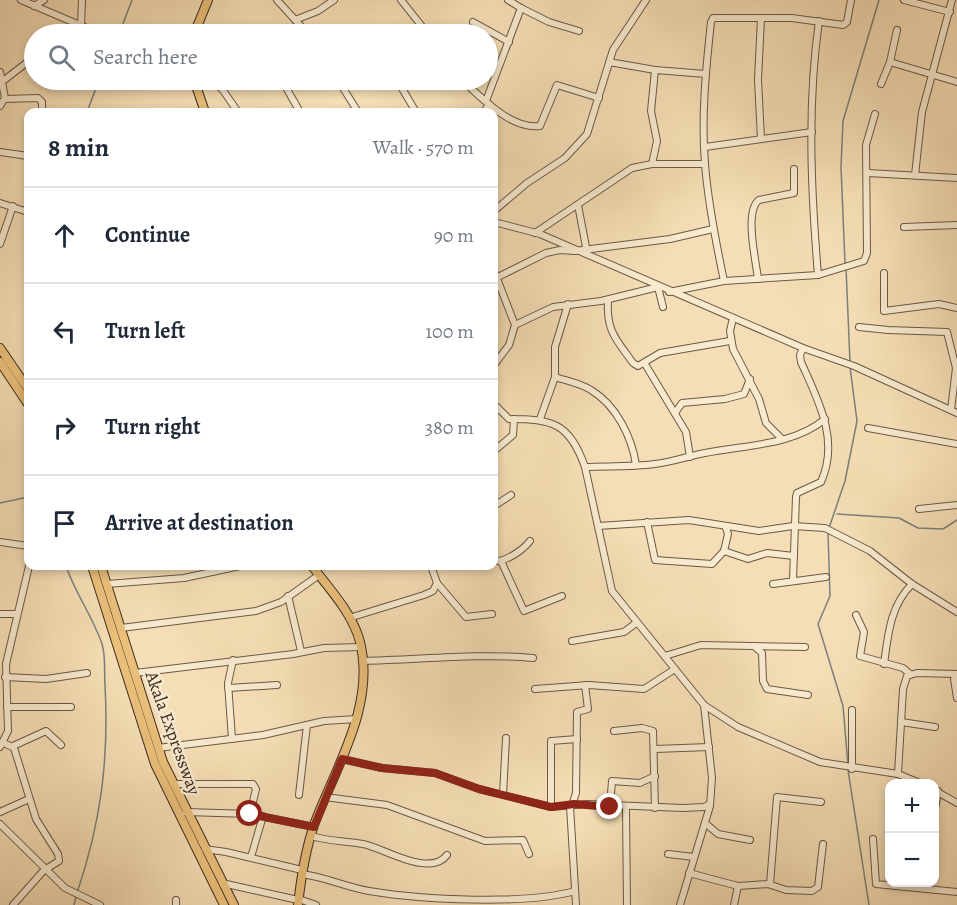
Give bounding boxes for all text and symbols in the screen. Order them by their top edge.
search box [24,24,498,90]
icon: search [45,41,78,74]
text: Search here [93,42,198,72]
text: 8 min [48,130,109,165]
text: Walk · 570 m [373,134,474,161]
icon: ahead [48,219,81,252]
text: Continue [105,220,190,250]
text: 90 m [434,222,474,249]
icon: left [48,315,81,348]
text: Turn left [105,316,185,346]
text: 100 m [425,318,474,345]
icon: right [48,411,81,444]
text: Turn right [105,412,201,442]
text: 380 m [425,414,474,441]
icon: arrive [48,507,81,540]
text: Arrive at destination [105,508,294,538]
street label: Akala Expressway [139,667,207,799]
map controls [885,779,939,887]
button: + [885,779,939,833]
route end [596,793,622,819]
route start [236,800,262,826]
button: − [885,833,939,887]

